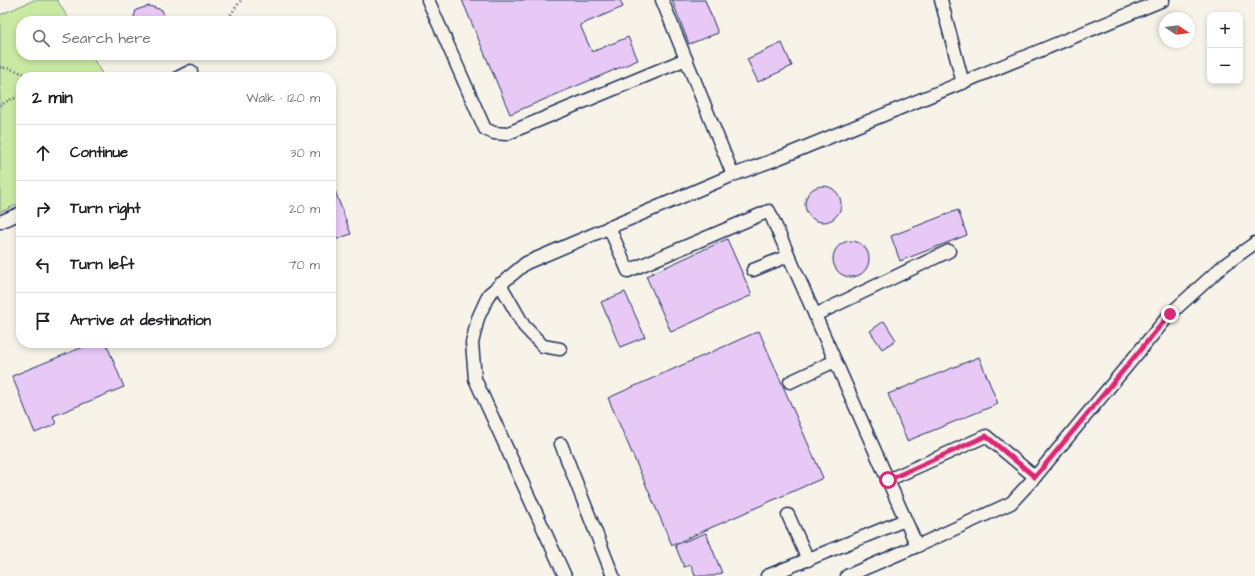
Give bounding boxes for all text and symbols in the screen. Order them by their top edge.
north arrow [1159,12,1195,48]
map controls [1207,12,1243,84]
button: + [1207,12,1243,48]
search box [16,16,336,60]
icon: search [30,27,52,49]
text: Search here [62,28,151,49]
button: − [1207,48,1243,84]
text: 2 min [32,86,73,110]
text: Walk · 120 m [246,89,320,107]
icon: ahead [32,142,54,164]
text: Continue [70,142,128,163]
text: 30 m [290,144,320,162]
icon: right [32,198,54,220]
text: Turn right [70,198,141,219]
text: 20 m [289,200,320,218]
icon: left [32,254,54,276]
text: Turn left [70,254,134,275]
text: 70 m [288,256,320,274]
route end [1161,305,1179,323]
icon: arrive [32,310,54,332]
text: Arrive at destination [70,310,211,331]
route start [879,471,897,489]

